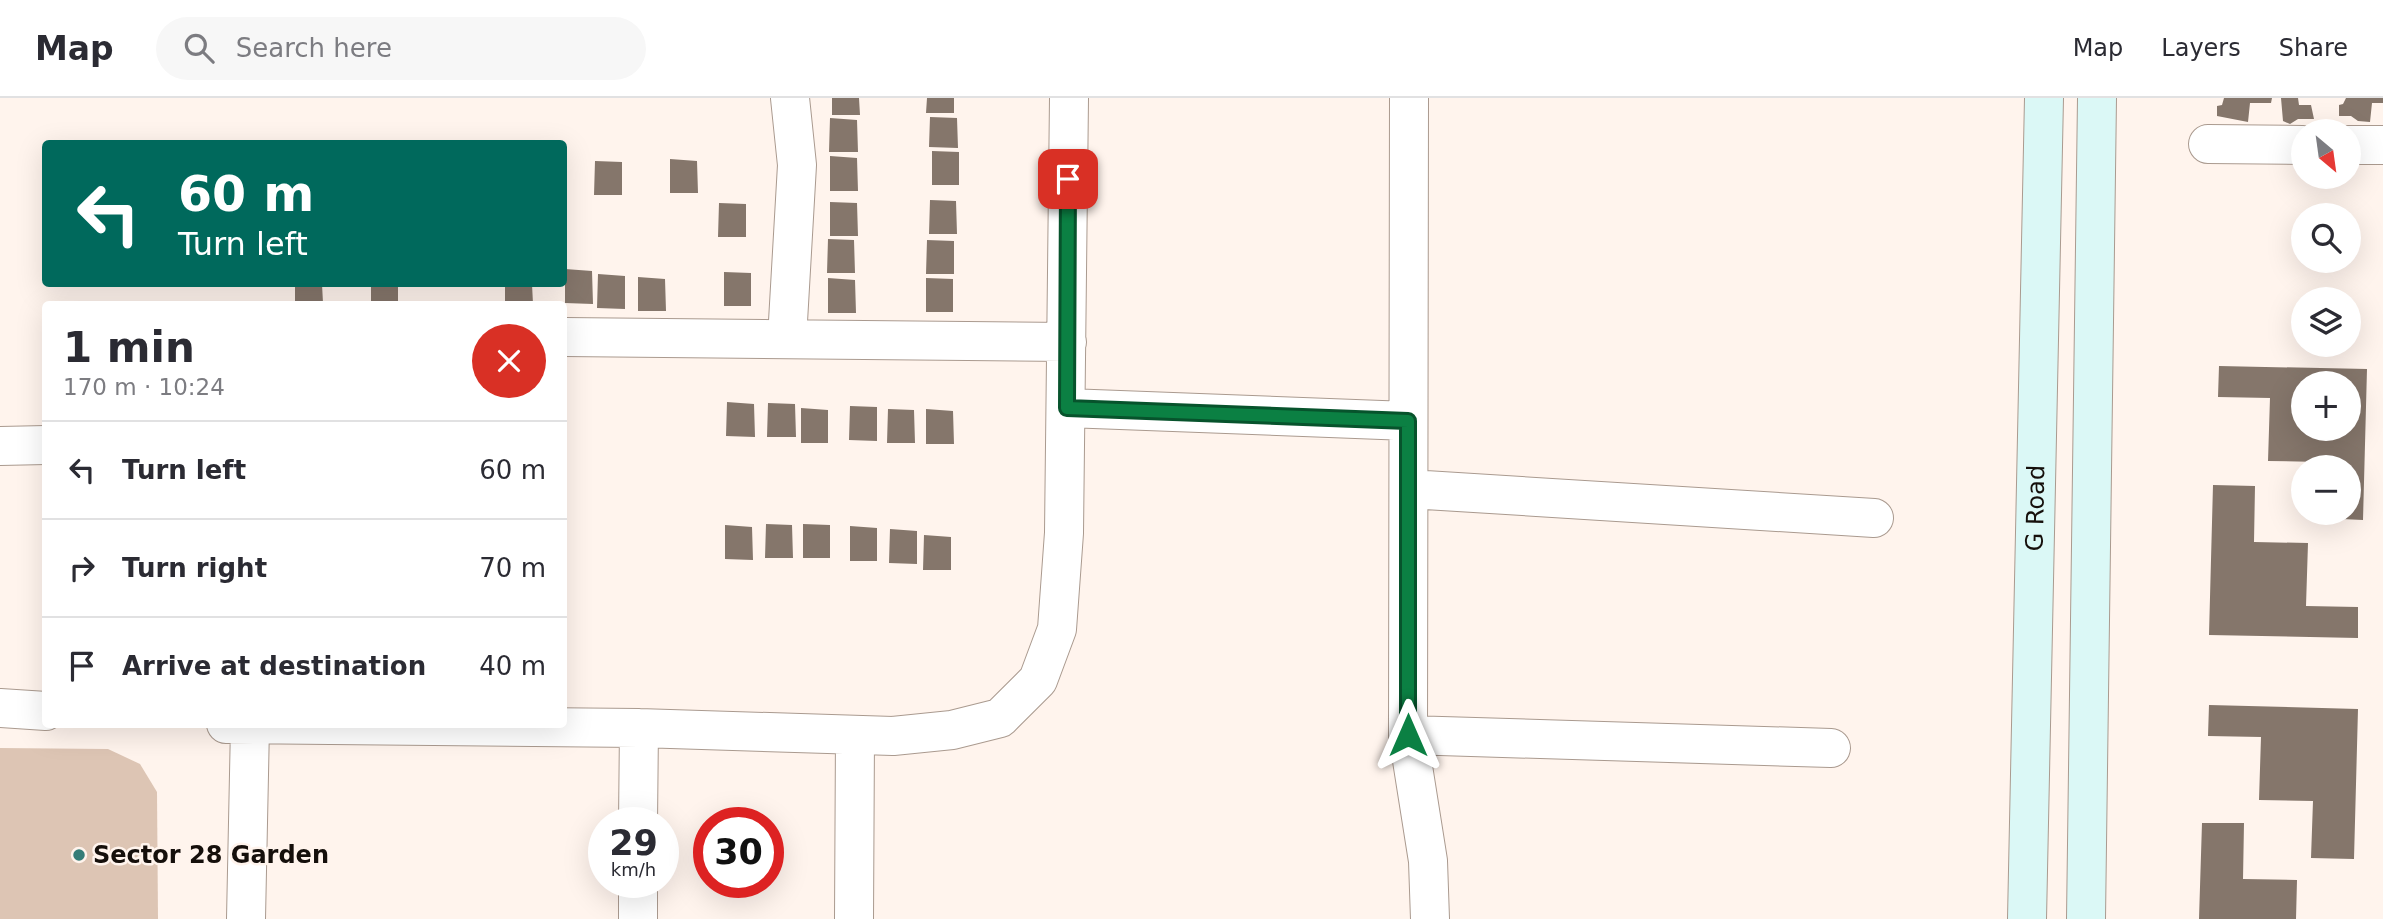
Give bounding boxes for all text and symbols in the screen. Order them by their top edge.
search box [156,17,646,80]
text: Map [35,29,114,68]
icon: search [180,29,218,67]
text: Search here [236,33,392,63]
text: Map [2073,34,2123,62]
text: Layers [2161,34,2241,62]
text: Share [2279,34,2348,62]
north arrow [2291,119,2361,189]
map controls [2291,119,2361,525]
pin [1038,149,1098,209]
icon: arrive [1049,160,1087,198]
text: 60 m [178,166,314,223]
icon: left [63,168,154,259]
button: search [2291,203,2361,273]
text: Turn left [178,225,308,263]
button: layers [2291,287,2361,357]
text: 1 min [63,323,195,372]
button: close [472,324,546,398]
button: + [2291,371,2361,441]
text: 170 m · 10:24 [63,374,225,400]
icon: left [63,451,101,489]
text: Turn left [122,455,246,485]
text: 60 m [479,455,546,485]
button: − [2291,455,2361,525]
street label: G Road [2021,465,2050,552]
icon: right [63,549,101,587]
text: Turn right [122,553,267,583]
text: 70 m [479,553,546,583]
icon: arrive [63,647,101,685]
text: Arrive at destination [122,651,426,681]
text: 40 m [479,651,546,681]
position arrow [1371,698,1445,772]
speed limit sign: 30 [693,807,784,898]
text: 29 [609,823,658,863]
place label: Sector 28 Garden [93,841,329,869]
marker: Sector 28 Garden [71,847,87,863]
text: km/h [611,859,656,880]

